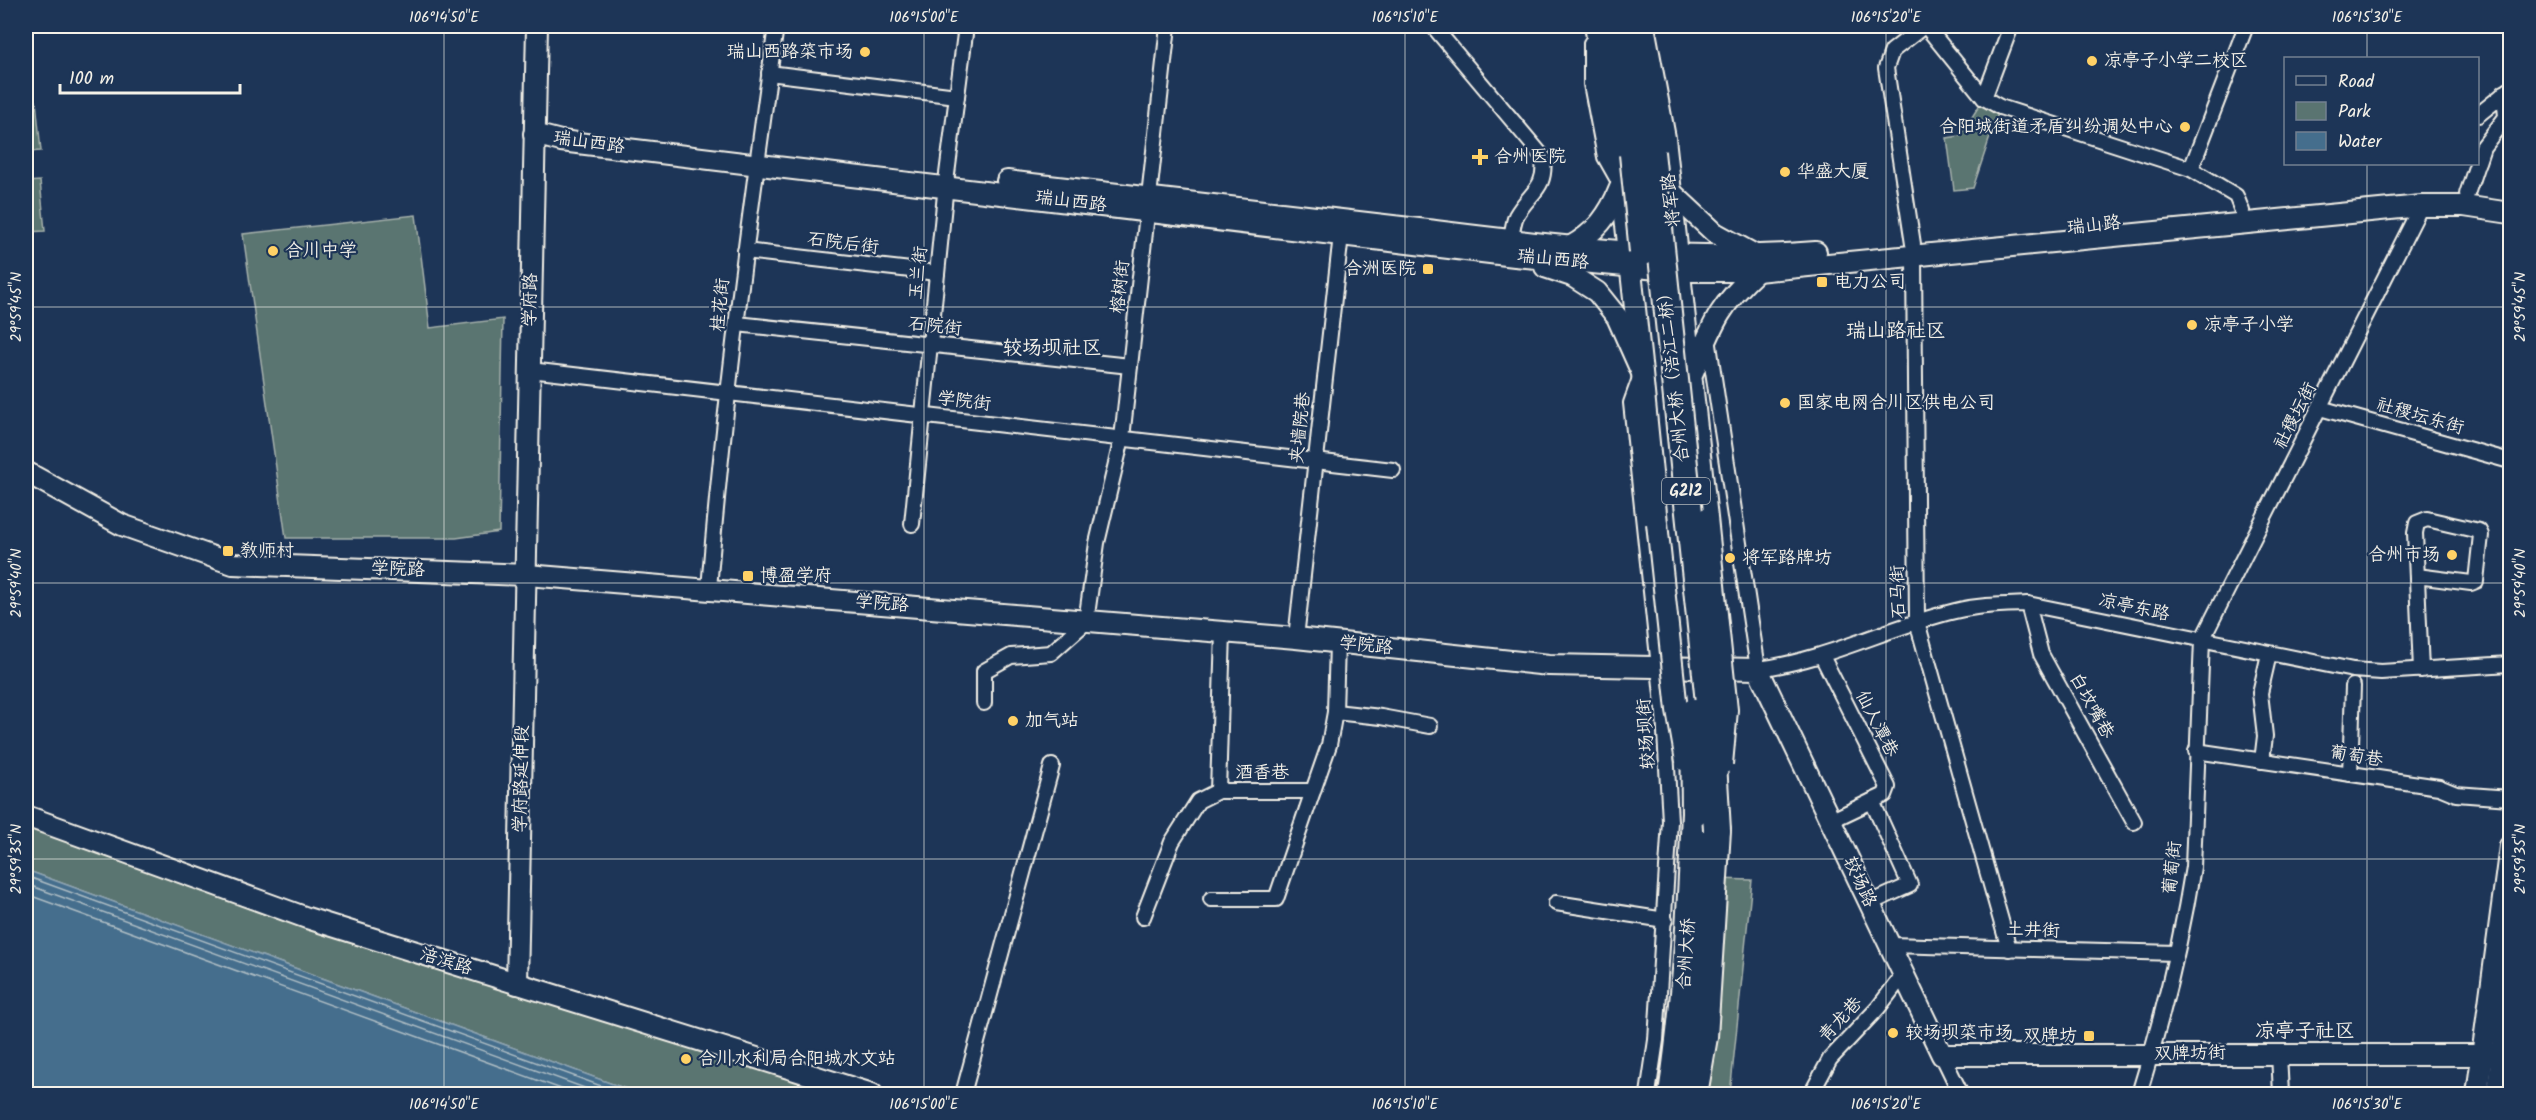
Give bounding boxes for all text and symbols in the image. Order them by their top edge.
text: 106°14'50"E [409,6,480,30]
text: 106°15'00"E [889,6,960,30]
text: 106°15'10"E [1372,6,1439,30]
text: 106°15'20"E [1851,6,1922,30]
text: 106°15'30"E [2332,6,2403,30]
place label: 瑞山西路菜市场 [727,38,853,67]
marker: 瑞山西路菜市场 [858,45,872,59]
place label: 凉亭子小学二校区 [2104,47,2248,76]
marker: 凉亭子小学二校区 [2085,54,2099,68]
scale bar [60,57,240,95]
legend [2284,57,2479,165]
text: 100 m [69,65,114,94]
text: Road [2338,68,2375,97]
text: Park [2338,98,2371,127]
place label: 合阳城街道矛盾纠纷调处中心 [1939,113,2173,142]
marker: 合阳城街道矛盾纠纷调处中心 [2178,120,2192,134]
street label: 瑞山西路 [551,124,627,162]
text: Water [2338,128,2383,157]
place label: 合州医院 [1494,143,1566,172]
marker: 合州医院 [1471,148,1489,166]
place label: 华盛大厦 [1797,158,1869,187]
marker: 华盛大厦 [1778,165,1792,179]
street label: 将军路 [1655,172,1689,228]
street label: 瑞山西路 [1034,183,1108,221]
street label: 瑞山路 [2066,209,2122,243]
street label: 石院后街 [806,225,880,263]
place label: 合川中学 [285,237,357,266]
street label: 瑞山西路 [1516,242,1590,278]
marker: 合川中学 [266,244,280,258]
street label: 玉兰街 [902,245,936,301]
place label: 合洲医院 [1344,255,1416,284]
street label: 榕树街 [1104,259,1138,315]
marker: 合洲医院 [1421,262,1435,276]
place label: 电力公司 [1834,268,1906,297]
text: 29°59'45"N [5,272,29,342]
text: 29°59'45"N [2509,272,2533,342]
street label: 学府路 [516,273,546,327]
marker: 电力公司 [1815,275,1829,289]
street label: 桂花街 [704,277,738,333]
street label: 合州大桥（涪江二桥） [1650,282,1698,464]
street label: 石院街 [907,310,963,344]
place label: 凉亭子小学 [2204,311,2294,340]
district label: 瑞山路社区 [1846,316,1946,348]
marker: 凉亭子小学 [2185,318,2199,332]
district label: 较场坝社区 [1002,333,1102,365]
street label: 社稷坛街 [2267,377,2325,455]
street label: 学院街 [935,384,993,420]
place label: 国家电网合川区供电公司 [1797,389,1995,418]
street label: 夹墙院巷 [1283,391,1319,465]
street label: 社稷坛东街 [2373,391,2467,443]
marker: 国家电网合川区供电公司 [1778,396,1792,410]
road number: G212 [1662,478,1710,504]
place label: 教师村 [240,537,294,566]
place label: 合州市场 [2368,541,2440,570]
marker: 教师村 [221,544,235,558]
place label: 将军路牌坊 [1742,544,1832,573]
text: 29°59'40"N [5,548,29,618]
marker: 合州市场 [2445,548,2459,562]
text: 29°59'40"N [2509,548,2533,618]
marker: 将军路牌坊 [1723,551,1737,565]
street label: 学院路 [371,555,425,585]
place label: 博盈学府 [760,562,832,591]
street label: 石马街 [1884,565,1914,619]
marker: 博盈学府 [741,569,755,583]
street label: 凉亭东路 [2096,586,2172,630]
street label: 学院路 [854,587,910,621]
street label: 学院路 [1338,629,1394,663]
street label: 白坟嘴巷 [2061,667,2121,745]
street label: 仙人潭巷 [1847,685,1905,763]
street label: 较场坝街 [1630,697,1664,771]
place label: 加气站 [1025,707,1079,736]
marker: 加气站 [1006,714,1020,728]
street label: 学府路延伸段 [507,725,537,833]
street label: 葡萄巷 [2327,738,2385,776]
street label: 酒香巷 [1235,759,1289,788]
text: 29°59'35"N [5,824,29,894]
text: 29°59'35"N [2509,824,2533,894]
street label: 葡萄街 [2156,840,2190,896]
street label: 较场路 [1834,851,1884,913]
street label: 土井街 [2006,916,2060,946]
street label: 合州大桥 [1670,917,1704,991]
street label: 涪滨路 [416,940,476,984]
street label: 青龙巷 [1812,990,1870,1050]
district label: 凉亭子社区 [2255,1016,2355,1048]
place label: 较场坝菜市场 [1905,1019,2013,1048]
place label: 双牌坊 [2023,1022,2077,1051]
marker: 较场坝菜市场 [1886,1026,1900,1040]
marker: 双牌坊 [2082,1029,2096,1043]
street label: 双牌坊街 [2154,1039,2226,1069]
place label: 合川水利局合阳城水文站 [698,1045,896,1074]
marker: 合川水利局合阳城水文站 [679,1052,693,1066]
text: 106°14'50"E [409,1093,480,1117]
text: 106°15'00"E [889,1093,960,1117]
text: 106°15'10"E [1372,1093,1439,1117]
text: 106°15'20"E [1851,1093,1922,1117]
text: 106°15'30"E [2332,1093,2403,1117]

